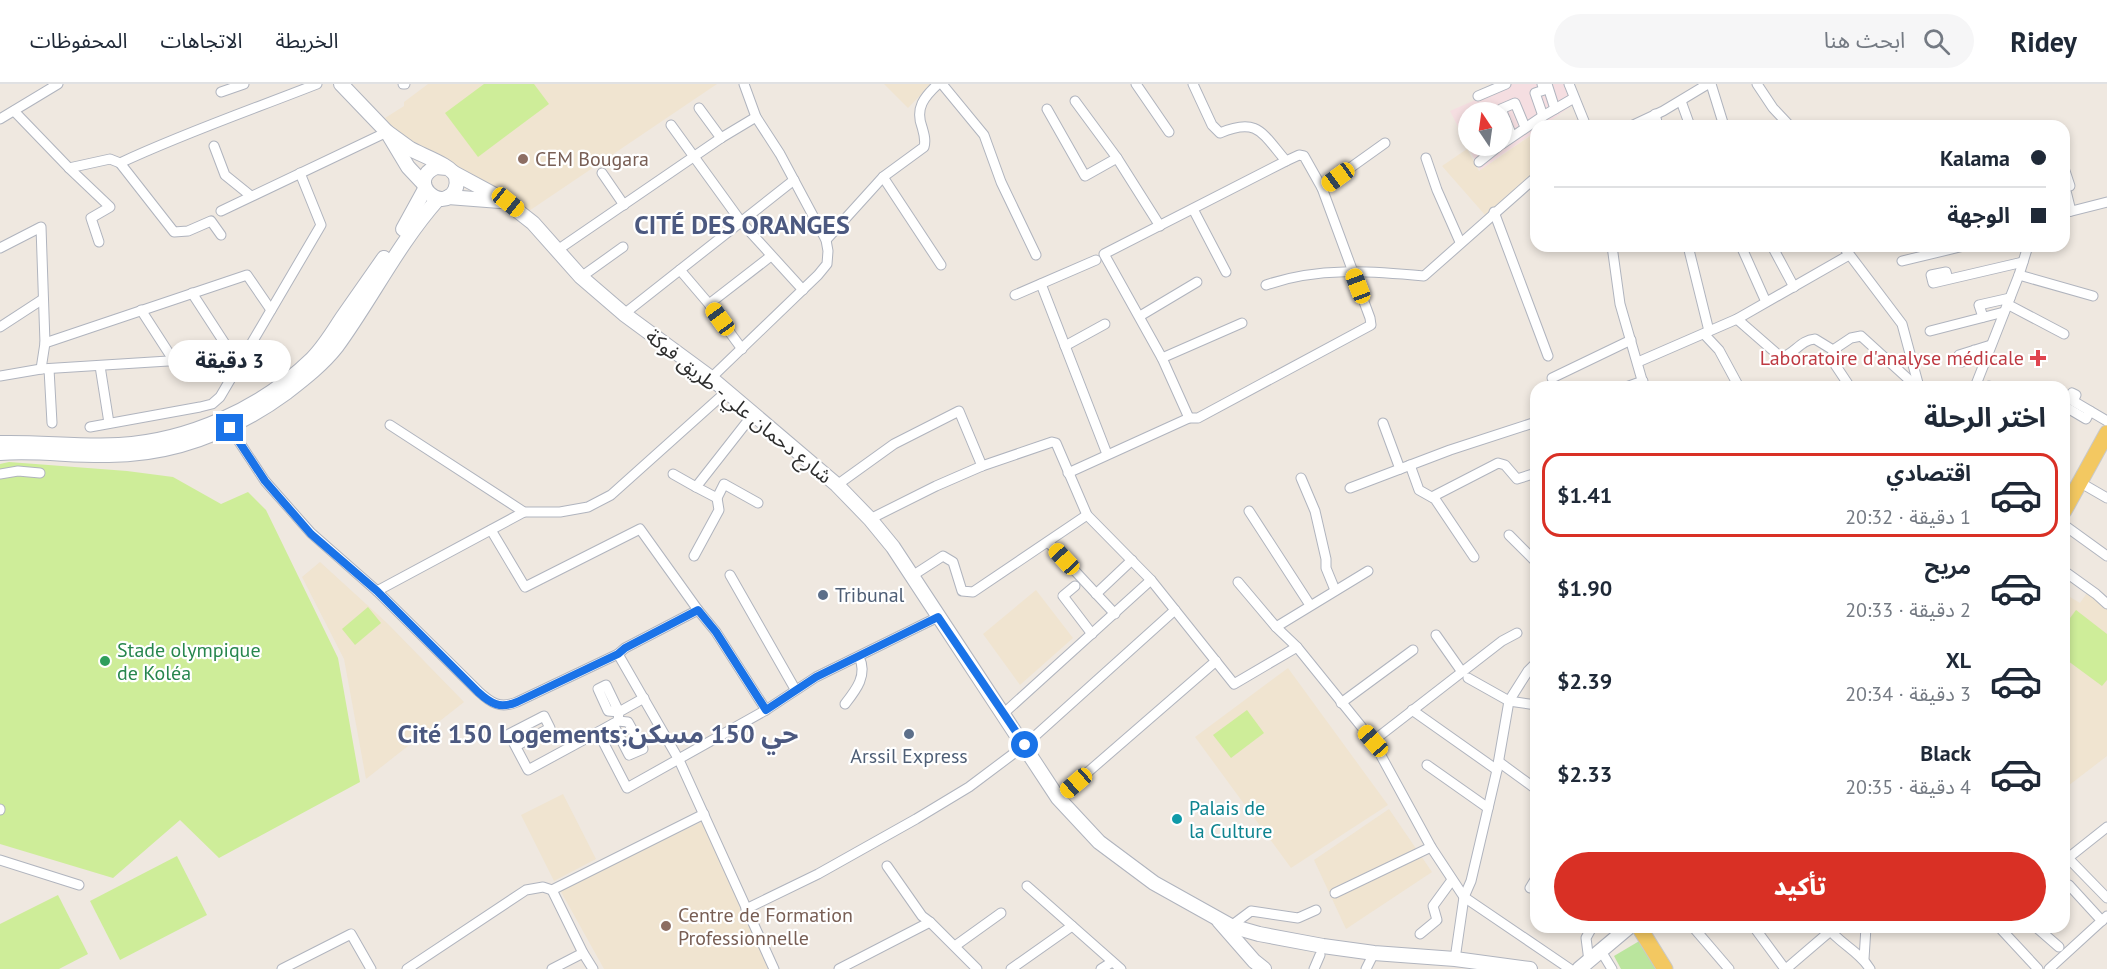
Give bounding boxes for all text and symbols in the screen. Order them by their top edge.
search box [1554,14,1974,68]
text: Ridey [2010,23,2077,60]
icon: search [1920,25,1953,58]
text: ابحث هنا [1824,26,1905,54]
text: المحفوظات [30,27,127,54]
text: الاتجاهات [160,27,242,54]
text: الخريطة [275,27,338,54]
north arrow [1458,102,1512,156]
map controls [1458,102,1512,156]
text: Kalama [1940,144,2010,172]
place label: CEM Bougara [535,146,649,172]
marker: CEM Bougara [516,152,530,166]
car [1318,159,1358,195]
car [488,184,528,220]
text: الوجهة [1947,201,2010,229]
district label: CITÉ DES ORANGES [634,208,850,241]
car [1343,266,1373,306]
car [702,299,738,339]
street label: شارع دحمان علي - طريق فوكة [639,323,837,491]
callout: 3 دقيقة [168,341,292,383]
place label: Laboratoire d'analyse médicale [1760,345,2024,371]
text: 3 دقيقة [195,348,264,374]
marker: Laboratoire d'analyse médicale [2029,349,2047,367]
text: اختر الرحلة [1924,400,2046,434]
route end [216,414,243,441]
text: اقتصادي [1886,459,1971,487]
icon: car [1989,468,2043,522]
text: $1.41 [1557,481,1612,509]
text: 1 دقيقة · 20:32 [1845,504,1971,530]
car [1045,540,1083,578]
text: مريح [1925,552,1971,580]
icon: car [1989,561,2043,615]
text: $1.90 [1557,574,1612,602]
place label: Tribunal [835,582,905,608]
marker: Tribunal [816,588,830,602]
text: 2 دقيقة · 20:33 [1845,597,1971,623]
place label: Stade olympique de Koléa [117,637,261,686]
text: XL [1946,646,1971,674]
marker: Stade olympique de Koléa [98,654,112,668]
icon: car [1989,654,2043,708]
text: $2.39 [1557,667,1612,695]
text: 3 دقيقة · 20:34 [1845,681,1971,707]
district label: Cité 150 Logements;حي 150 مسكن [398,717,798,755]
car [1354,722,1392,760]
marker: Arssil Express [902,727,916,741]
route start [1011,731,1038,758]
text: Black [1920,739,1971,767]
place label: Arssil Express [850,743,968,769]
icon: car [1989,747,2043,801]
text: $2.33 [1557,760,1612,788]
car [1057,764,1095,802]
text: 4 دقيقة · 20:35 [1845,774,1971,800]
place label: Palais de la Culture [1189,795,1272,844]
marker: Palais de la Culture [1170,812,1184,826]
button: تأكيد [1554,852,2046,921]
place label: Centre de Formation Professionnelle [678,902,853,951]
marker: Centre de Formation Professionnelle [659,919,673,933]

